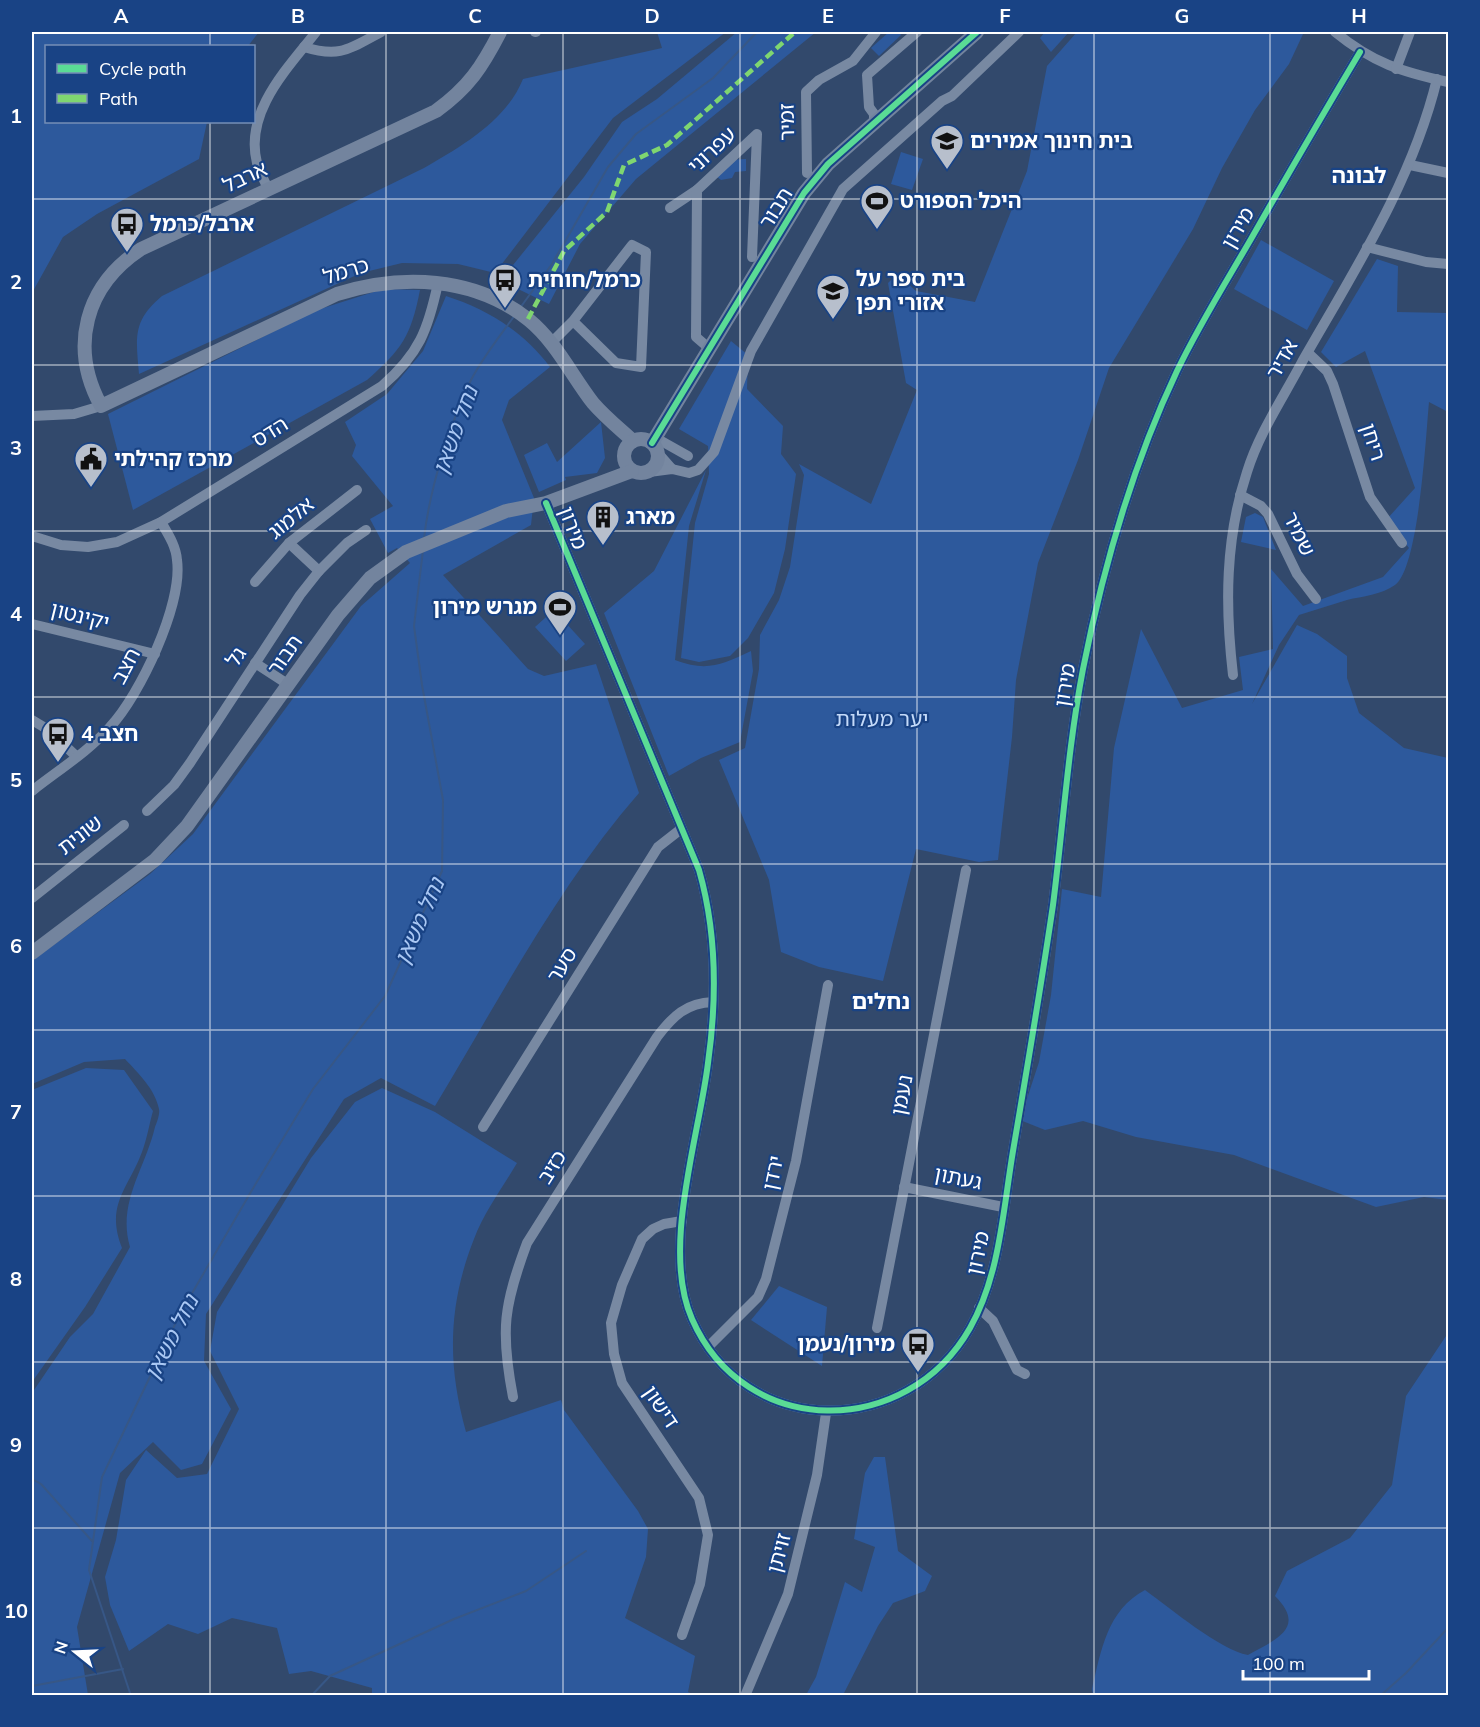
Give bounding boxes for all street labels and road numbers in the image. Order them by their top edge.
street label: זמיר [773,103,799,141]
street label: עפרוני [682,121,741,178]
street label: ארבל [218,155,271,198]
street label: תבור [753,182,798,233]
street label: מירון [1215,202,1259,253]
street label: כרמל [320,251,372,289]
street label: אדיר [1260,334,1303,383]
street label: הדס [247,410,292,452]
street label: ריחן [1356,420,1392,464]
street label: אלמוג [262,491,319,544]
street label: מירון [554,503,594,553]
street label: שמיר [1278,507,1322,560]
street label: יקינטון [48,595,112,635]
street label: תבור [261,629,307,680]
street label: גל [219,642,251,671]
street label: חצב [105,643,145,688]
street label: מירון [1048,661,1080,709]
street label: שונית [52,809,107,860]
street label: סער [540,942,582,987]
street label: נעמן [884,1072,918,1118]
street label: כזיב [531,1145,571,1188]
street label: ירדן [756,1153,788,1193]
street label: געתון [932,1160,984,1194]
street label: מירון [960,1229,994,1277]
street label: דישון [638,1380,686,1433]
street label: זויתן [760,1530,796,1576]

